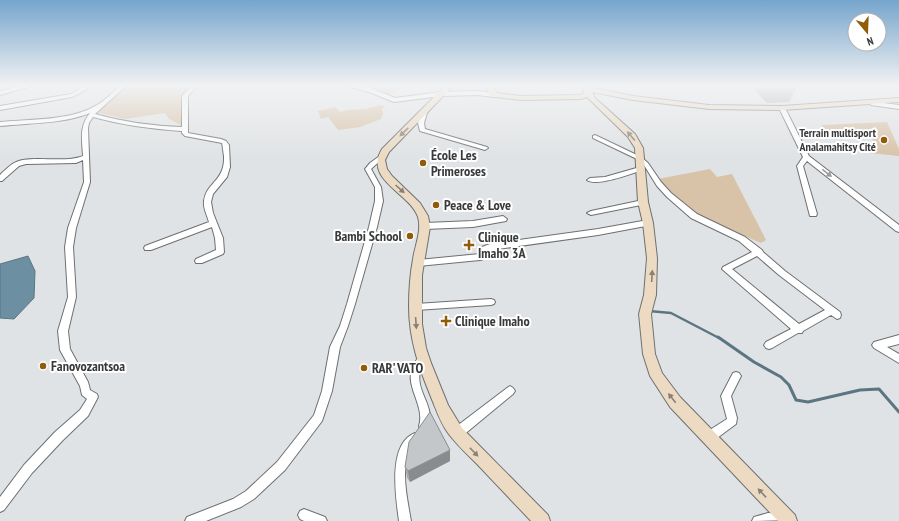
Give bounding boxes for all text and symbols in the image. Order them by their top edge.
north arrow [847,12,887,52]
text: N [865,34,875,49]
place label: Terrain multisport Analamahitsy Cité [799,125,877,154]
one-way arrow [399,127,409,137]
one-way arrow [627,131,636,142]
marker: Terrain multisport Analamahitsy Cité [879,135,889,145]
place label: École Les Primeroses [431,146,486,180]
marker: École Les Primeroses [418,158,428,168]
one-way arrow [821,169,832,177]
one-way arrow [395,184,405,193]
place label: Peace & Love [444,196,511,214]
marker: Peace & Love [431,200,441,210]
place label: Bambi School [335,227,403,245]
place label: Clinique Imaho 3A [478,228,526,262]
marker: Bambi School [405,231,415,241]
marker: Clinique Imaho 3A [463,239,475,251]
one-way arrow [648,270,655,282]
place label: Clinique Imaho [455,312,530,330]
marker: Clinique Imaho [440,315,452,327]
one-way arrow [413,317,420,329]
place label: Fanovozantsoa [51,357,125,375]
place label: RAR' VATO [372,359,423,377]
marker: Fanovozantsoa [38,361,48,371]
marker: RAR' VATO [359,363,369,373]
one-way arrow [668,393,677,404]
one-way arrow [470,446,479,457]
one-way arrow [757,488,767,498]

